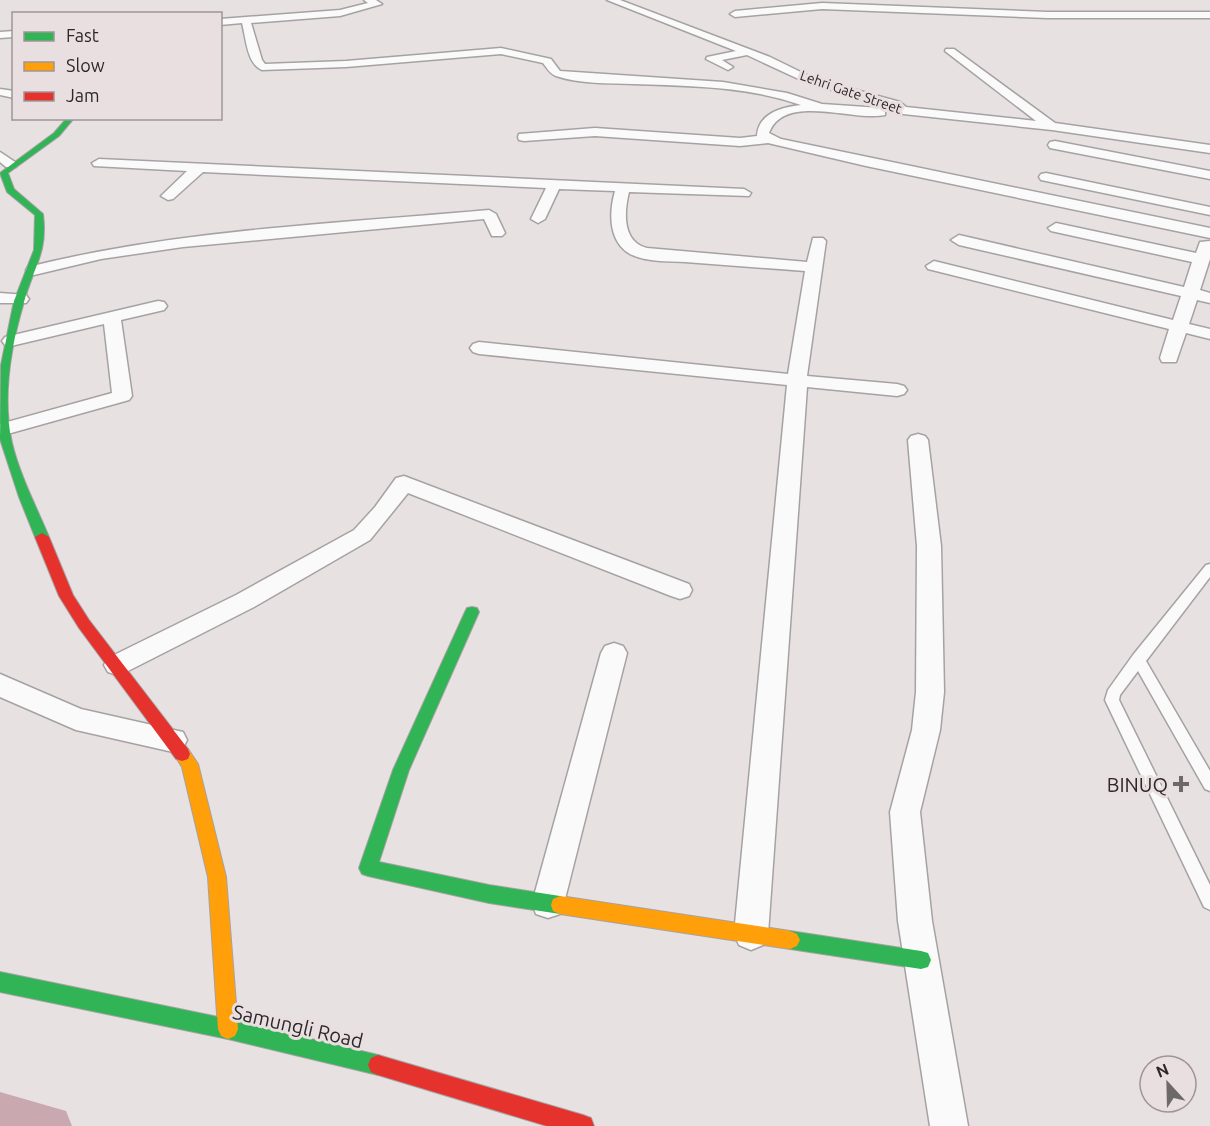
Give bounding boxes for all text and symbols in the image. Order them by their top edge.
legend [12,12,222,120]
text: Fast [66,25,99,45]
text: Slow [66,55,105,75]
street label: Lehri Gate Street [798,67,905,117]
text: Jam [66,85,100,105]
place label: BINUQ [1107,773,1168,796]
marker: BINUQ [1172,775,1190,793]
street label: Samungli Road [231,1000,365,1052]
north arrow [1138,1054,1198,1114]
text: N [1153,1060,1171,1081]

